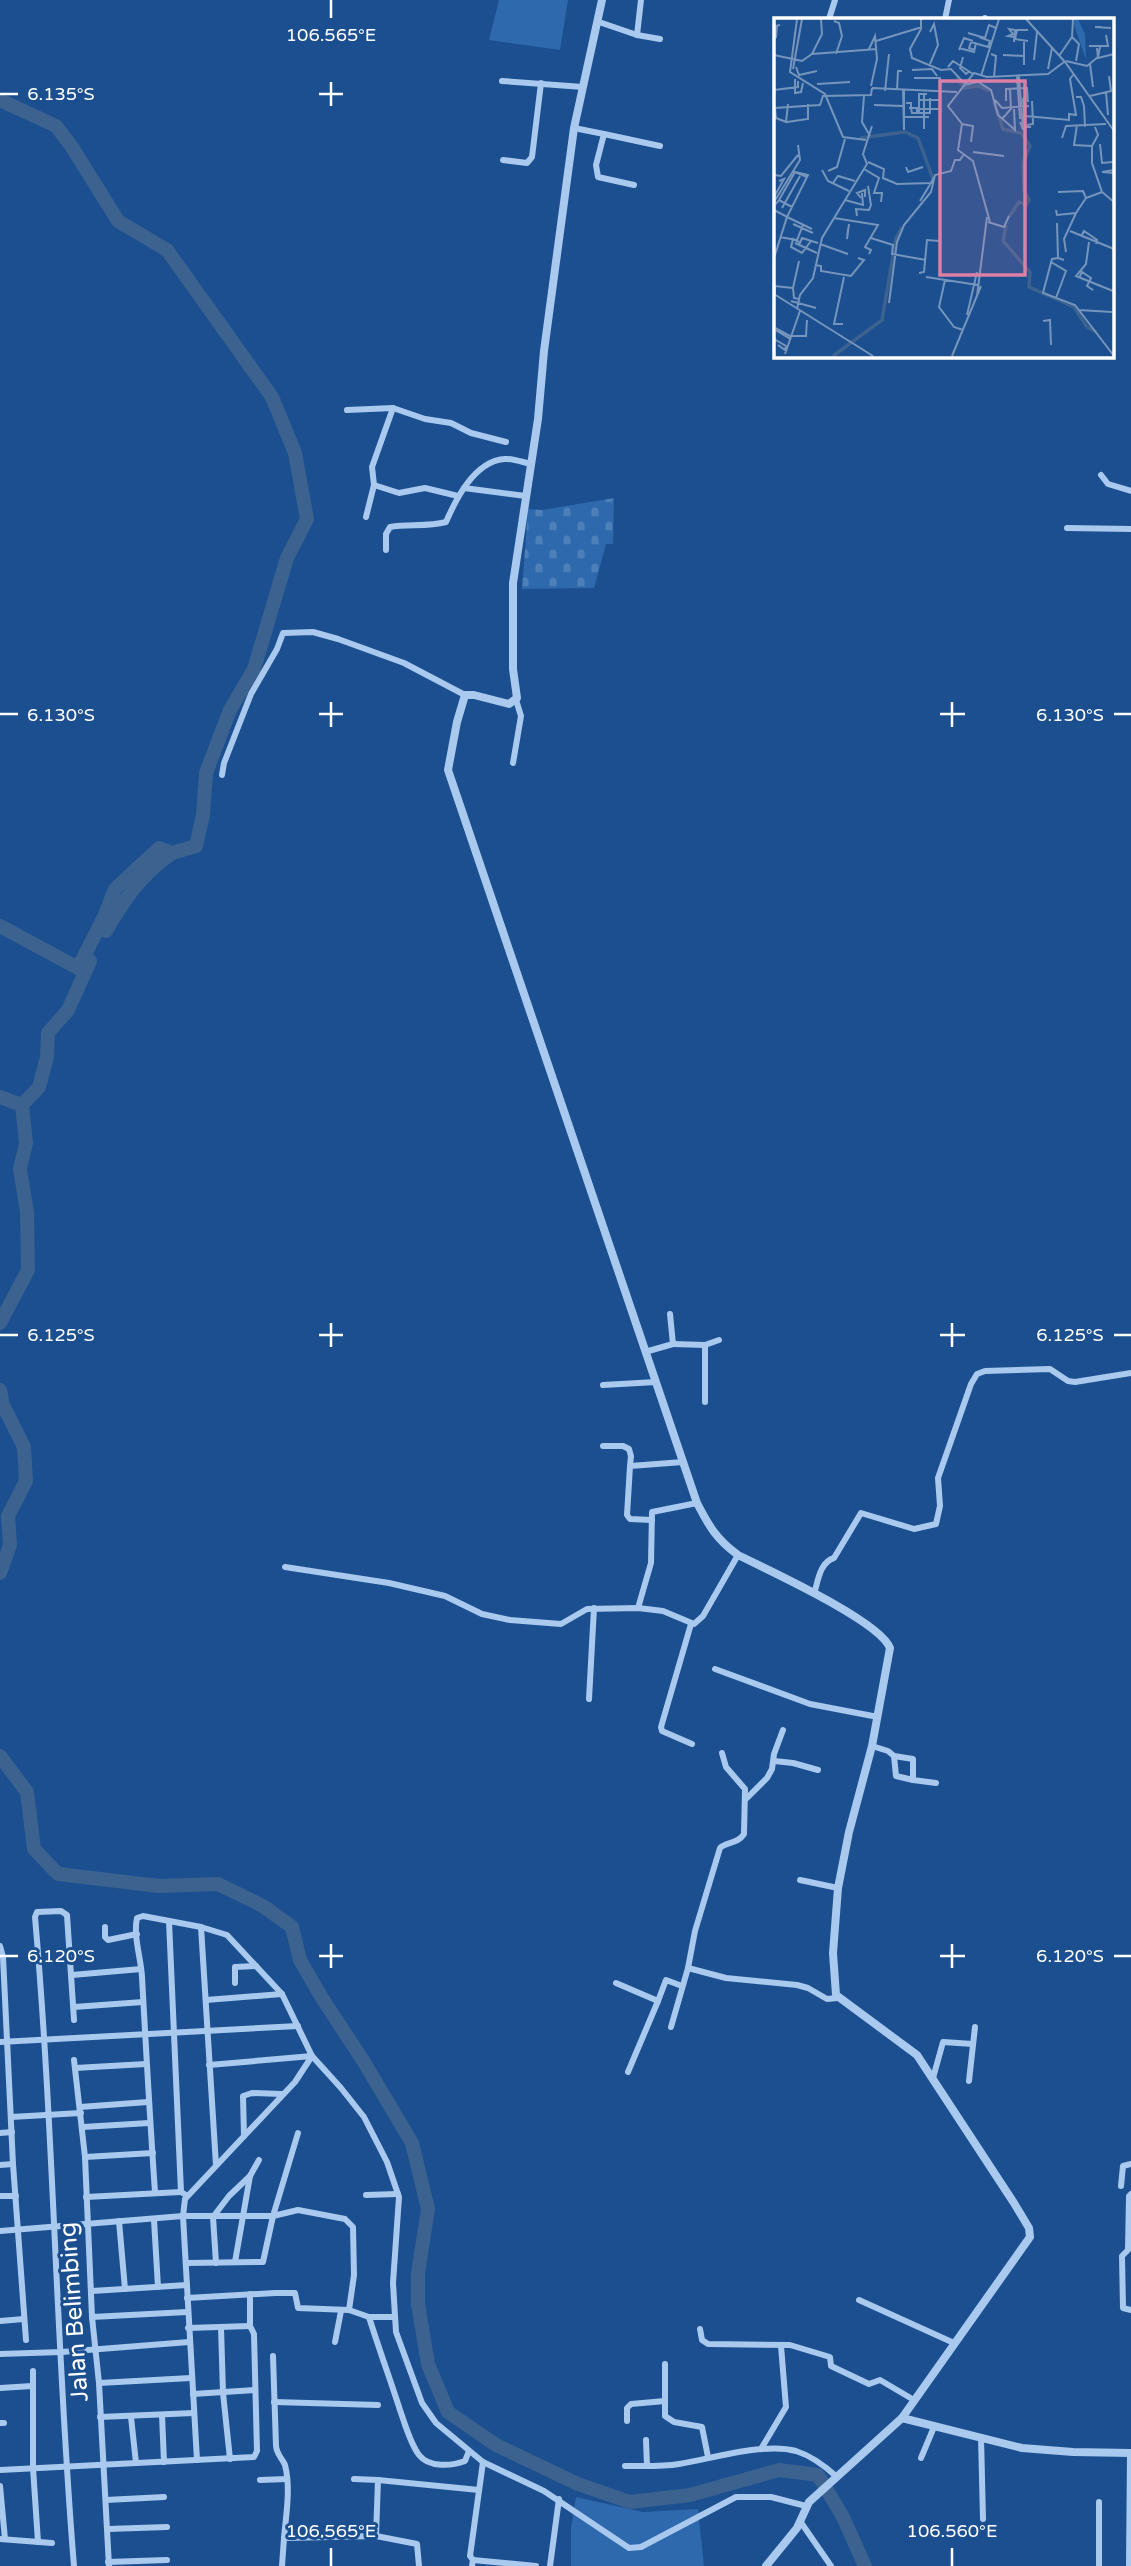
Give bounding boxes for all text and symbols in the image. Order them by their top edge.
inset map [774,18,1114,357]
text: 106.565°E [286,24,376,46]
text: 6.135°S [27,83,95,105]
text: 6.130°S [27,704,95,726]
text: 6.130°S [1036,704,1104,726]
text: 6.125°S [27,1324,95,1346]
text: 6.125°S [1036,1324,1104,1346]
text: 6.120°S [27,1945,95,1967]
text: 6.120°S [1036,1945,1104,1967]
street label: Jalan Belimbing [53,2221,95,2403]
text: 106.565°E [286,2520,376,2542]
text: 106.560°E [907,2520,997,2542]

